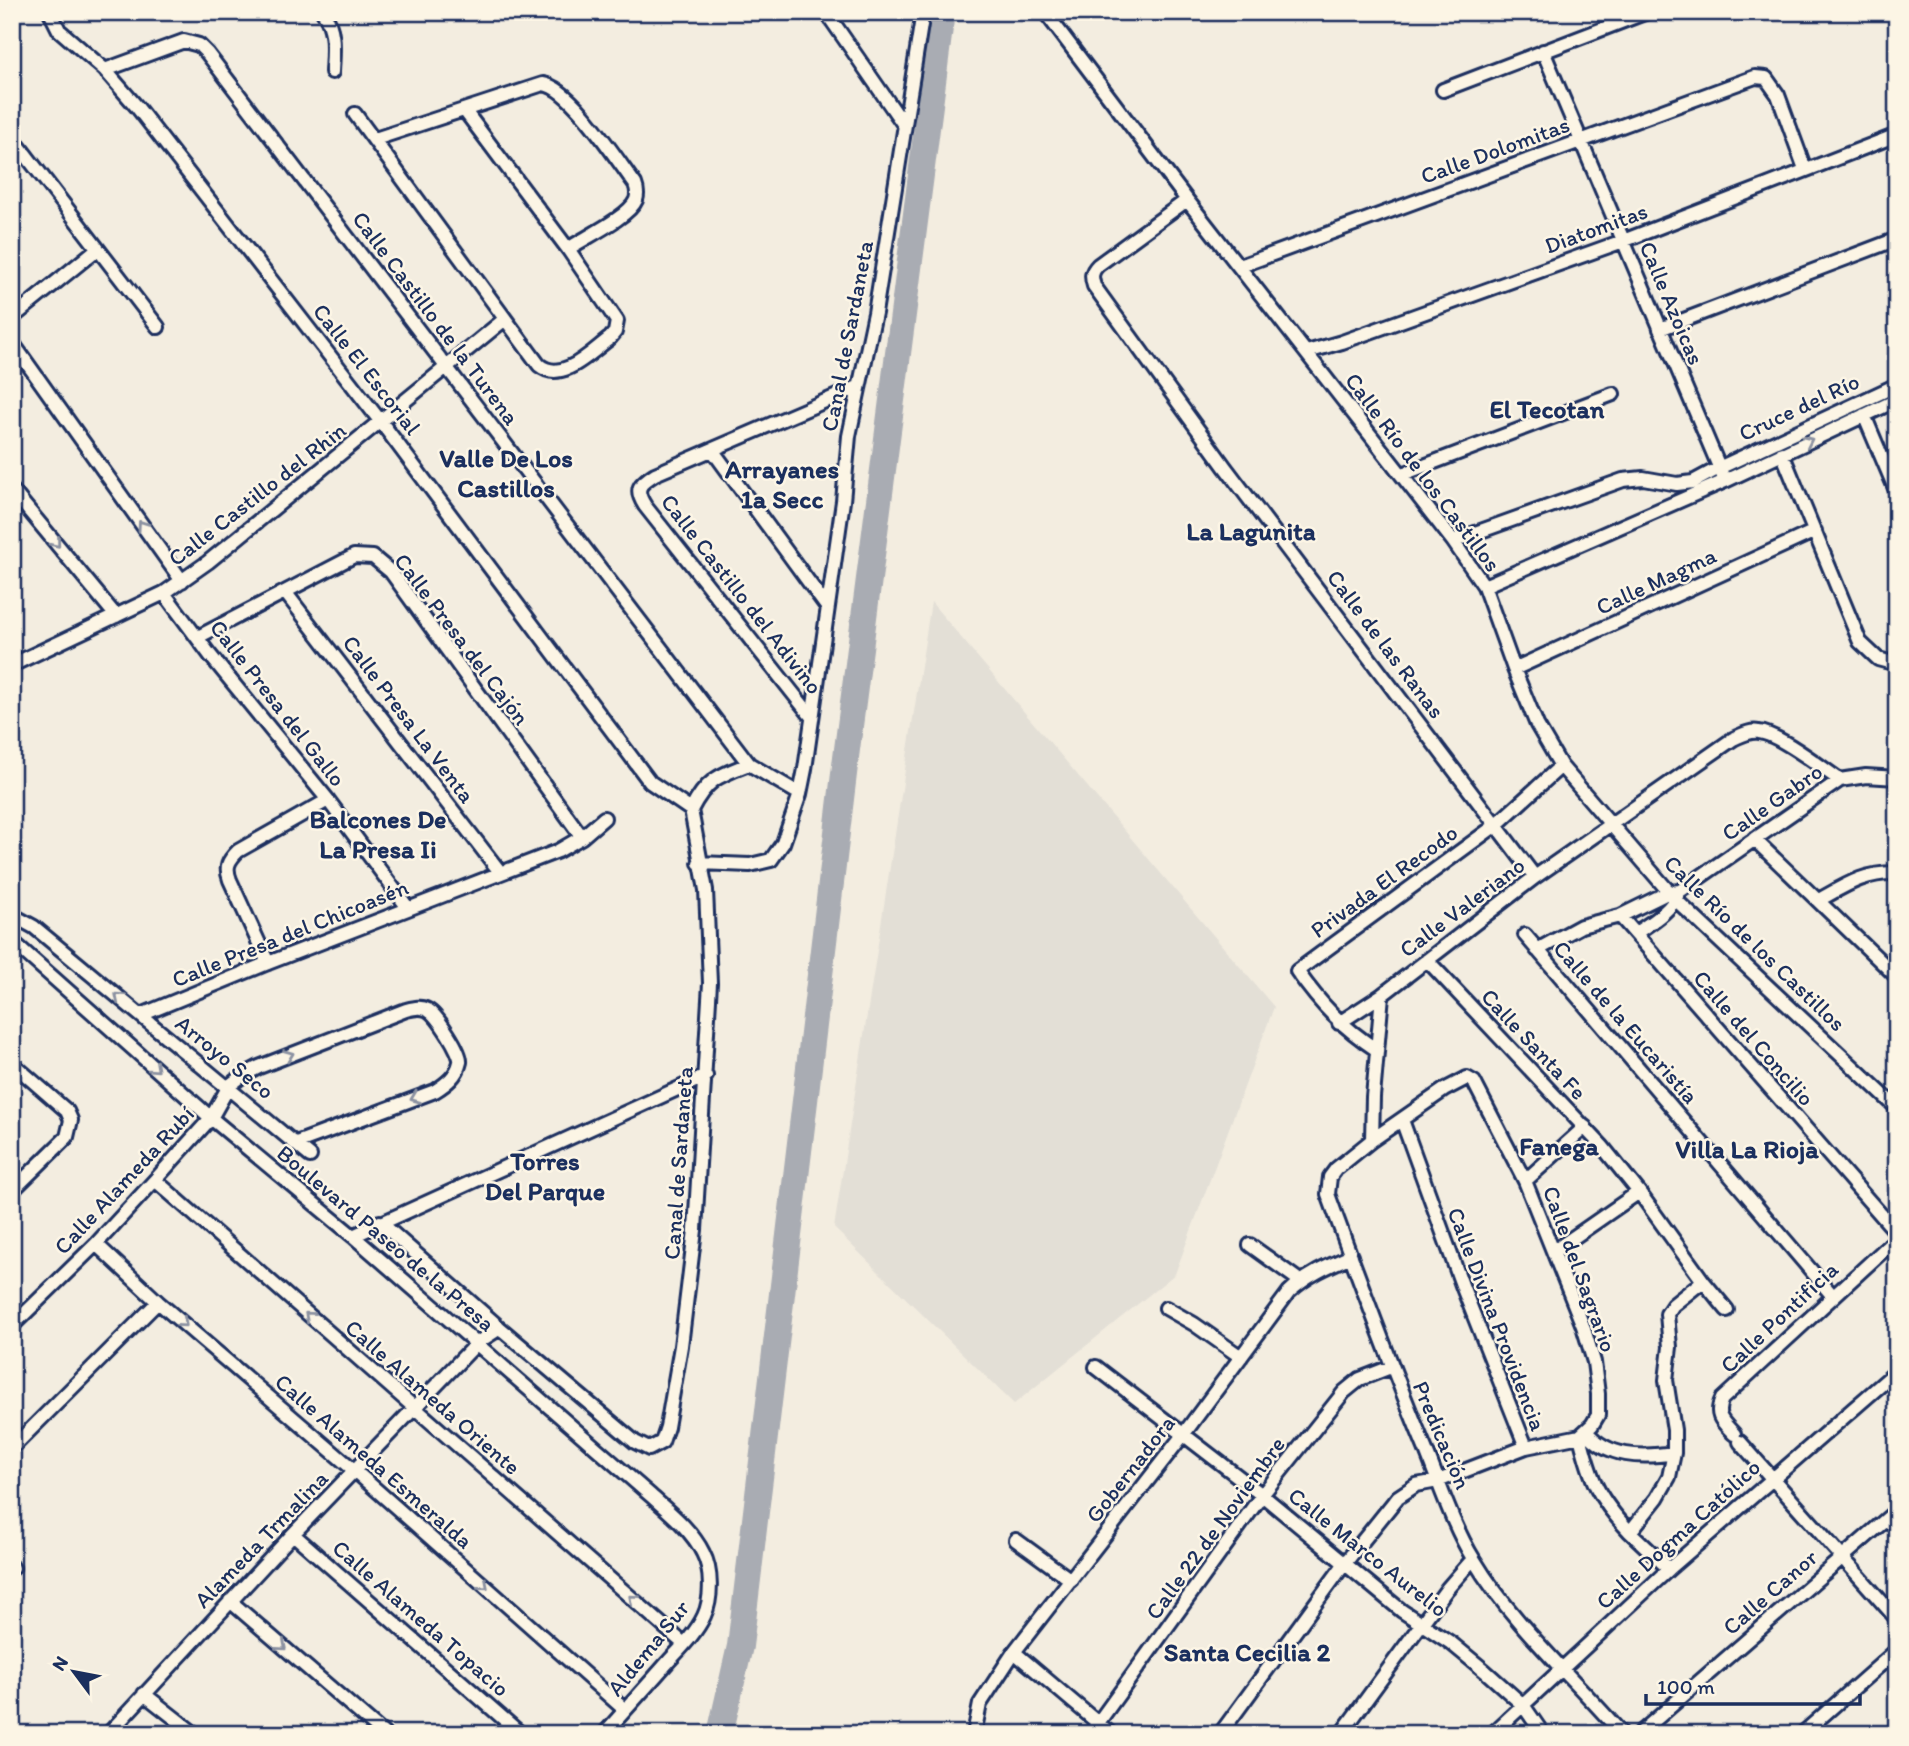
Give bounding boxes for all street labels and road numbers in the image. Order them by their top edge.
street label: Calle Dolomitas [1417,110,1573,190]
street label: Diatomitas [1541,196,1651,260]
street label: Calle Castillo de la Turena [346,205,526,431]
street label: Calle Azoicas [1633,237,1711,369]
street label: Canal de Sardaneta [815,238,879,434]
street label: Calle El Escorial [307,298,427,441]
street label: Calle Río de los Castillos [1339,367,1507,577]
street label: Cruce del Río [1734,367,1864,447]
street label: Calle Castillo del Rhin [163,416,351,572]
street label: Calle Castillo del Adivino [655,488,829,700]
street label: Calle Magma [1591,541,1721,621]
street label: Calle Presa del Cajón [388,548,536,730]
street label: Calle de las Ranas [1321,564,1451,724]
street label: Calle Presa del Gallo [204,614,352,792]
street label: Calle Presa La Venta [337,630,481,808]
street label: Calle Gabro [1716,757,1828,847]
street label: Privada El Recodo [1305,818,1463,944]
street label: Calle Río de los Castillos [1658,849,1852,1037]
street label: Calle Valeriano [1394,851,1530,963]
street label: Calle Presa del Chicoasén [168,873,412,993]
street label: Calle de la Eucaristía [1548,935,1704,1109]
street label: Calle del Concilio [1687,964,1821,1112]
street label: Calle Santa Fe [1475,982,1593,1106]
street label: Arroyo Seco [170,1009,280,1105]
street label: Canal de Sardaneta [657,1065,699,1261]
street label: Calle Alameda Rubí [48,1100,200,1260]
street label: Boulevard Paseo de la Presa [271,1139,501,1337]
street label: Calle del Sagrario [1537,1182,1623,1356]
street label: Calle Divina Providencia [1441,1203,1553,1435]
street label: Calle Pontificia [1714,1255,1844,1379]
street label: Calle Alameda Oriente [340,1313,526,1481]
street label: Calle Alameda Esmeralda [269,1367,479,1555]
street label: Predicación [1407,1377,1477,1493]
street label: Gobernadora [1079,1410,1181,1528]
street label: Calle 22 de Noviembre [1139,1431,1291,1625]
street label: Calle Dogma Católico [1590,1453,1766,1615]
street label: Alameda Trmalina [188,1464,334,1614]
street label: Calle Marco Aurelio [1283,1481,1453,1623]
street label: Calle Alameda Topacio [327,1534,515,1702]
street label: Calle Canor [1717,1543,1823,1641]
street label: Aldema Sur [601,1594,695,1702]

